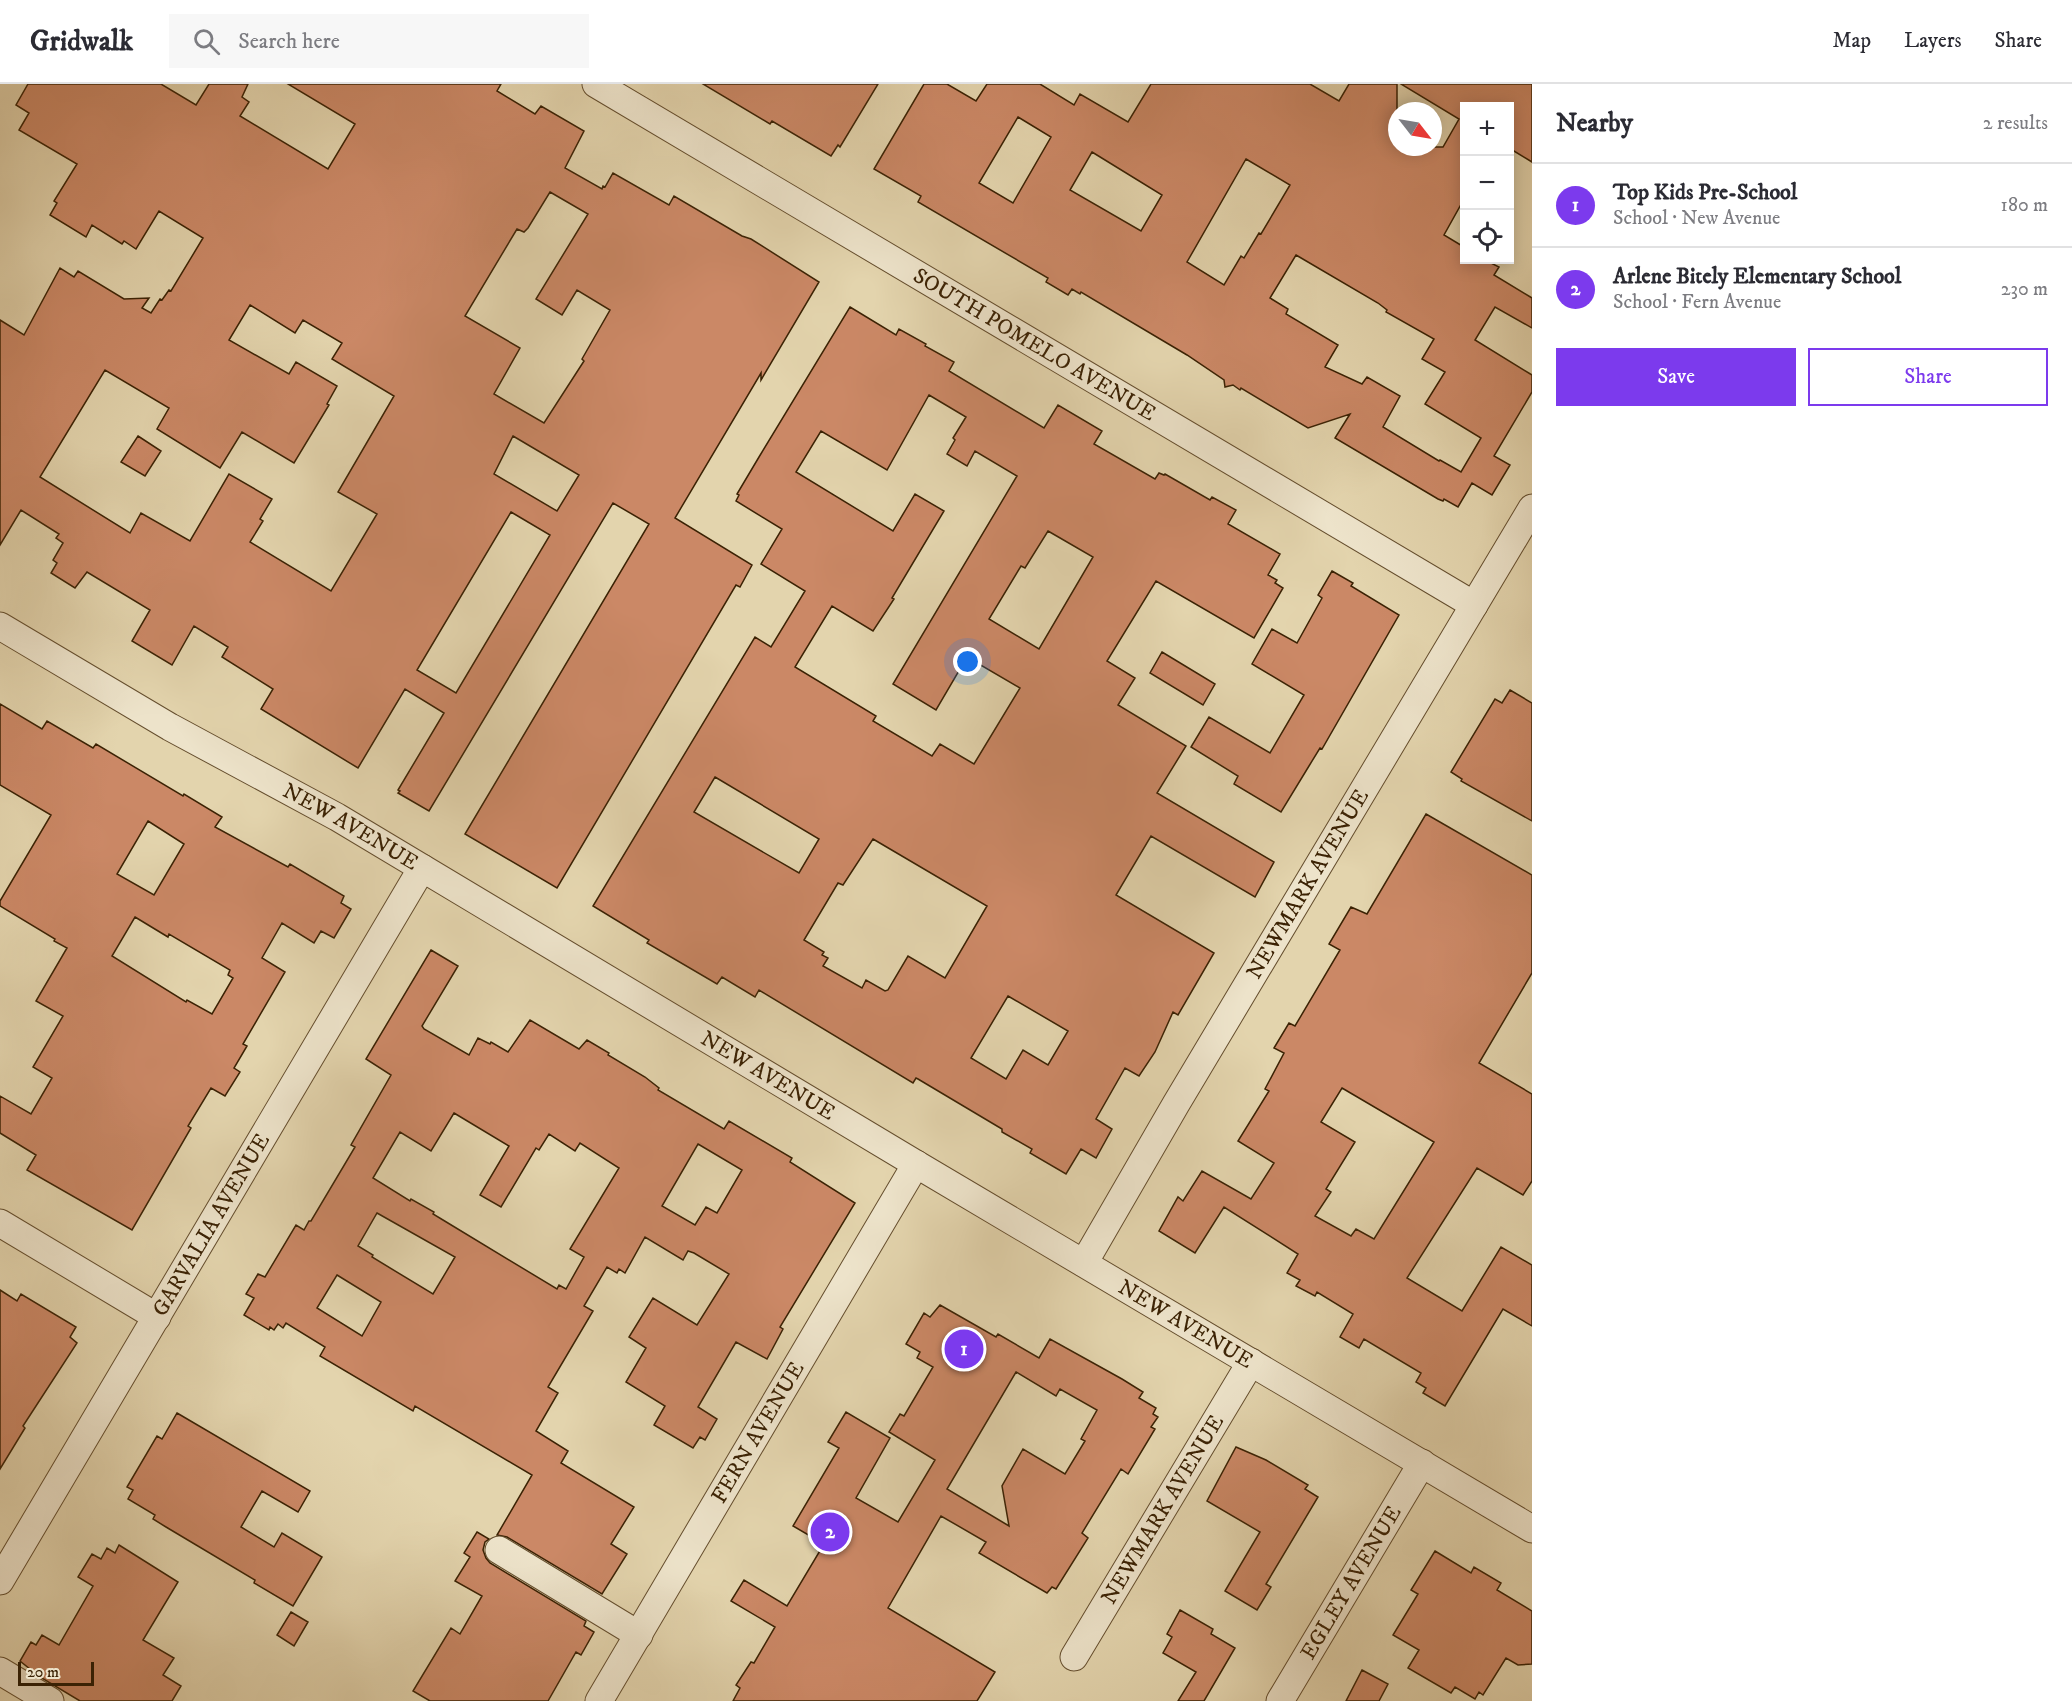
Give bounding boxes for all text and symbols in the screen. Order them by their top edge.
search box [169,14,589,68]
text: Gridwalk [30,24,133,59]
icon: search [190,25,223,58]
text: Search here [238,28,340,55]
text: Map [1832,28,1871,54]
text: Layers [1904,28,1962,54]
text: Share [1995,28,2042,54]
north arrow [1388,102,1442,156]
map controls [1460,102,1514,264]
button: + [1460,102,1514,156]
text: Nearby [1556,107,1633,140]
text: 2 results [1983,111,2048,136]
button: − [1460,156,1514,210]
text: Top Kids Pre-School [1613,179,1797,206]
text: 1 [1572,193,1579,218]
text: 180 m [2001,193,2048,218]
text: School · New Avenue [1613,206,1780,231]
button: locate [1460,210,1514,264]
street label: SOUTH POMELO AVENUE [908,262,1161,427]
text: Arlene Bitely Elementary School [1613,263,1901,290]
text: 2 [1571,277,1580,302]
text: 230 m [2001,277,2048,302]
text: School · Fern Avenue [1613,290,1781,315]
button: Save [1556,348,1796,406]
button: Share [1808,348,2048,406]
your location [953,647,982,676]
street label: NEW AVENUE [278,777,423,876]
street label: NEWMARK AVENUE [1240,784,1374,984]
street label: NEW AVENUE [696,1025,840,1126]
street label: GARVALIA AVENUE [146,1128,275,1321]
street label: NEW AVENUE [1113,1273,1258,1374]
pin: 1 [944,1326,984,1372]
street label: FERN AVENUE [705,1357,810,1508]
street label: NEWMARK AVENUE [1095,1410,1230,1609]
street label: EGLEY AVENUE [1294,1501,1407,1664]
pin: 2 [810,1510,850,1554]
scale bar [18,1659,94,1686]
text: 20 m [27,1662,59,1682]

